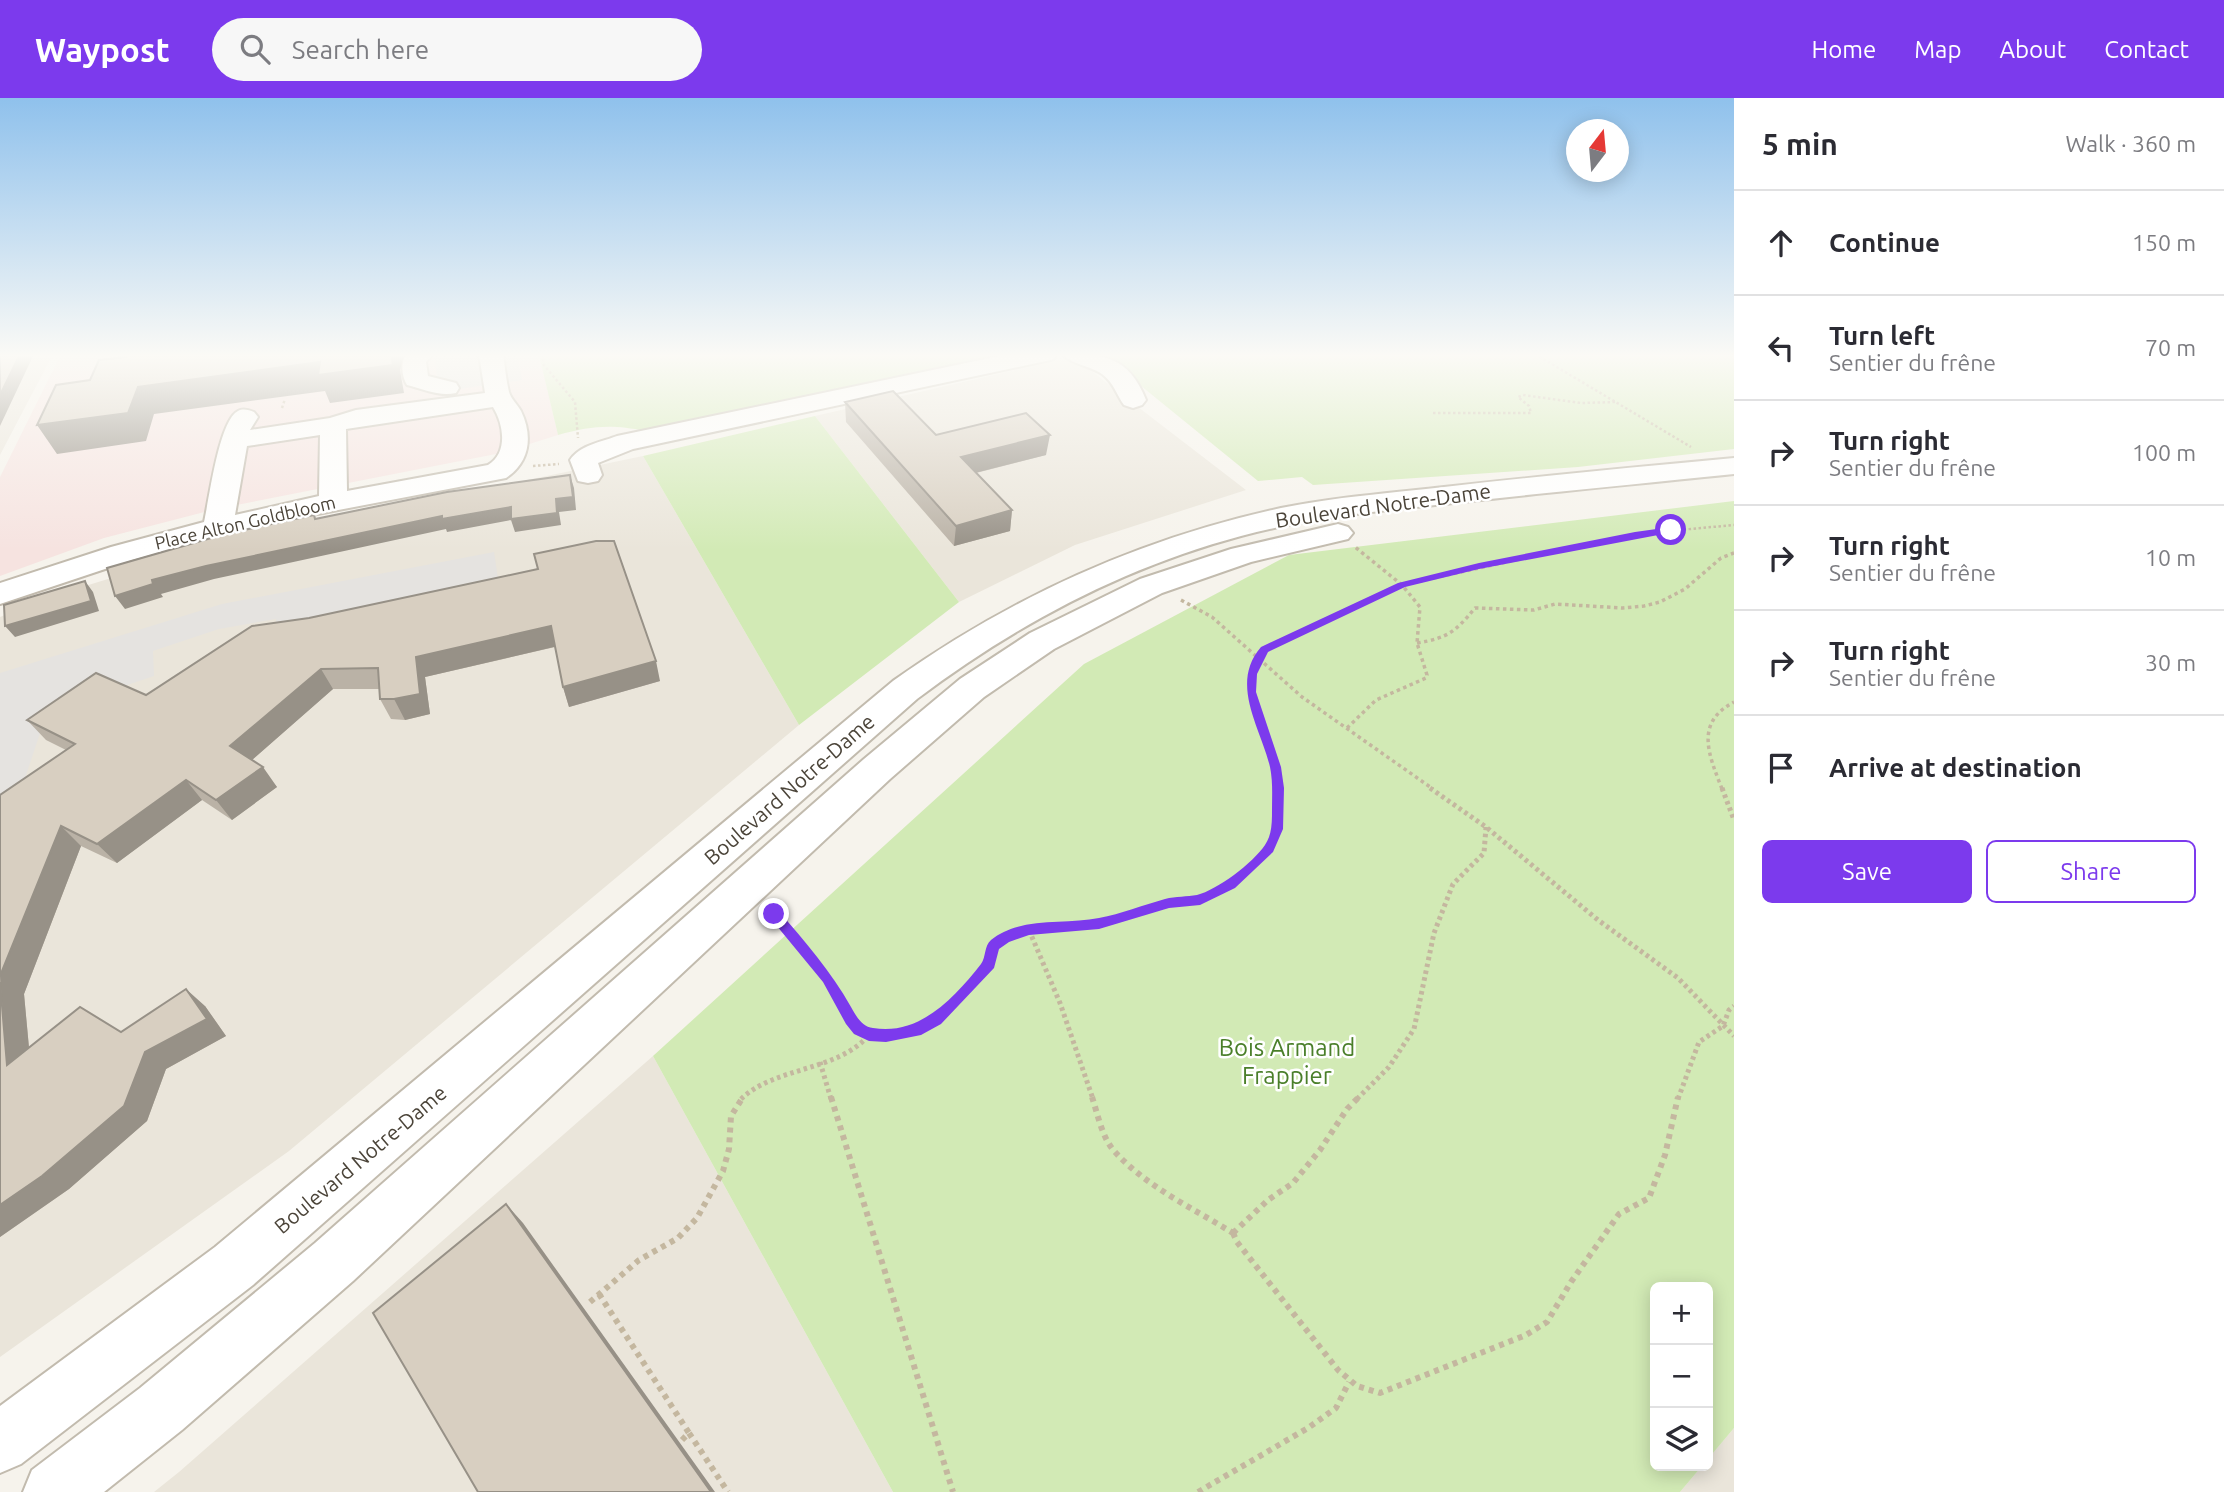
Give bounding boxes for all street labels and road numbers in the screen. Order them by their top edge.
street label: Boulevard Notre-Dame [1274,478,1492,532]
street label: Place Alton Goldbloom [153,491,337,553]
street label: Boulevard Notre-Dame [699,709,879,869]
street label: Boulevard Notre-Dame [269,1080,451,1238]

